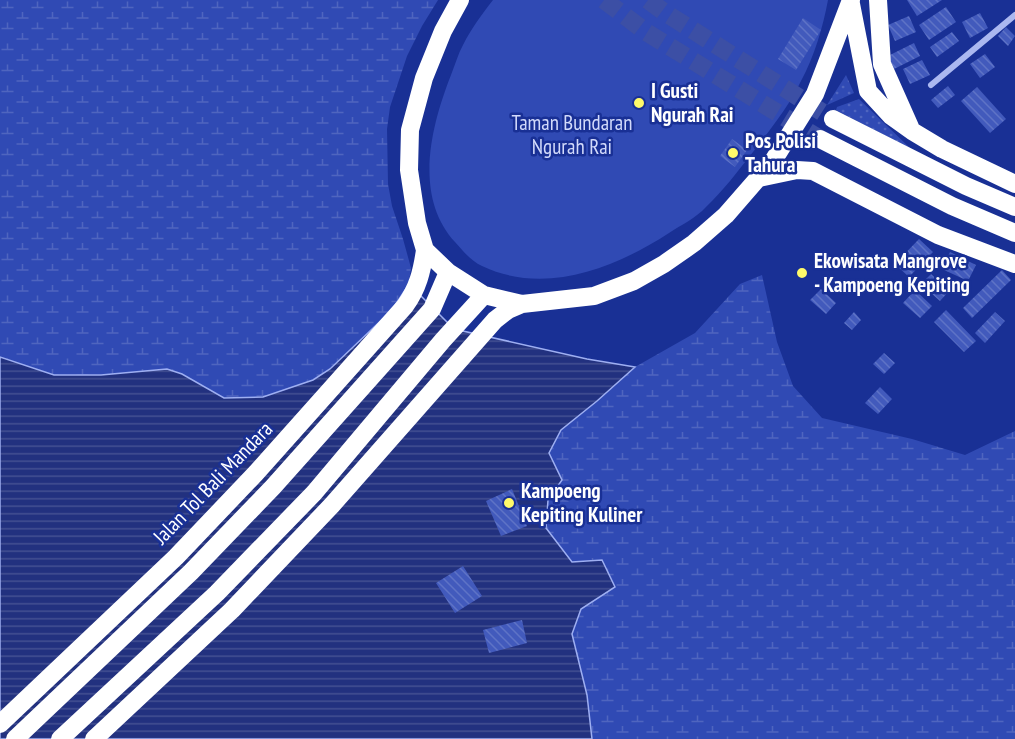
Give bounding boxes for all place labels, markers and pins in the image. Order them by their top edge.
place label: I Gusti Ngurah Rai [651,77,734,128]
marker: I Gusti Ngurah Rai [632,96,646,110]
place label: Pos Polisi Tahura [745,127,816,178]
marker: Pos Polisi Tahura [726,146,740,160]
place label: Ekowisata Mangrove - Kampoeng Kepiting [814,247,970,298]
marker: Ekowisata Mangrove - Kampoeng Kepiting [795,266,809,280]
place label: Kampoeng Kepiting Kuliner [521,477,643,528]
marker: Kampoeng Kepiting Kuliner [502,496,516,510]

